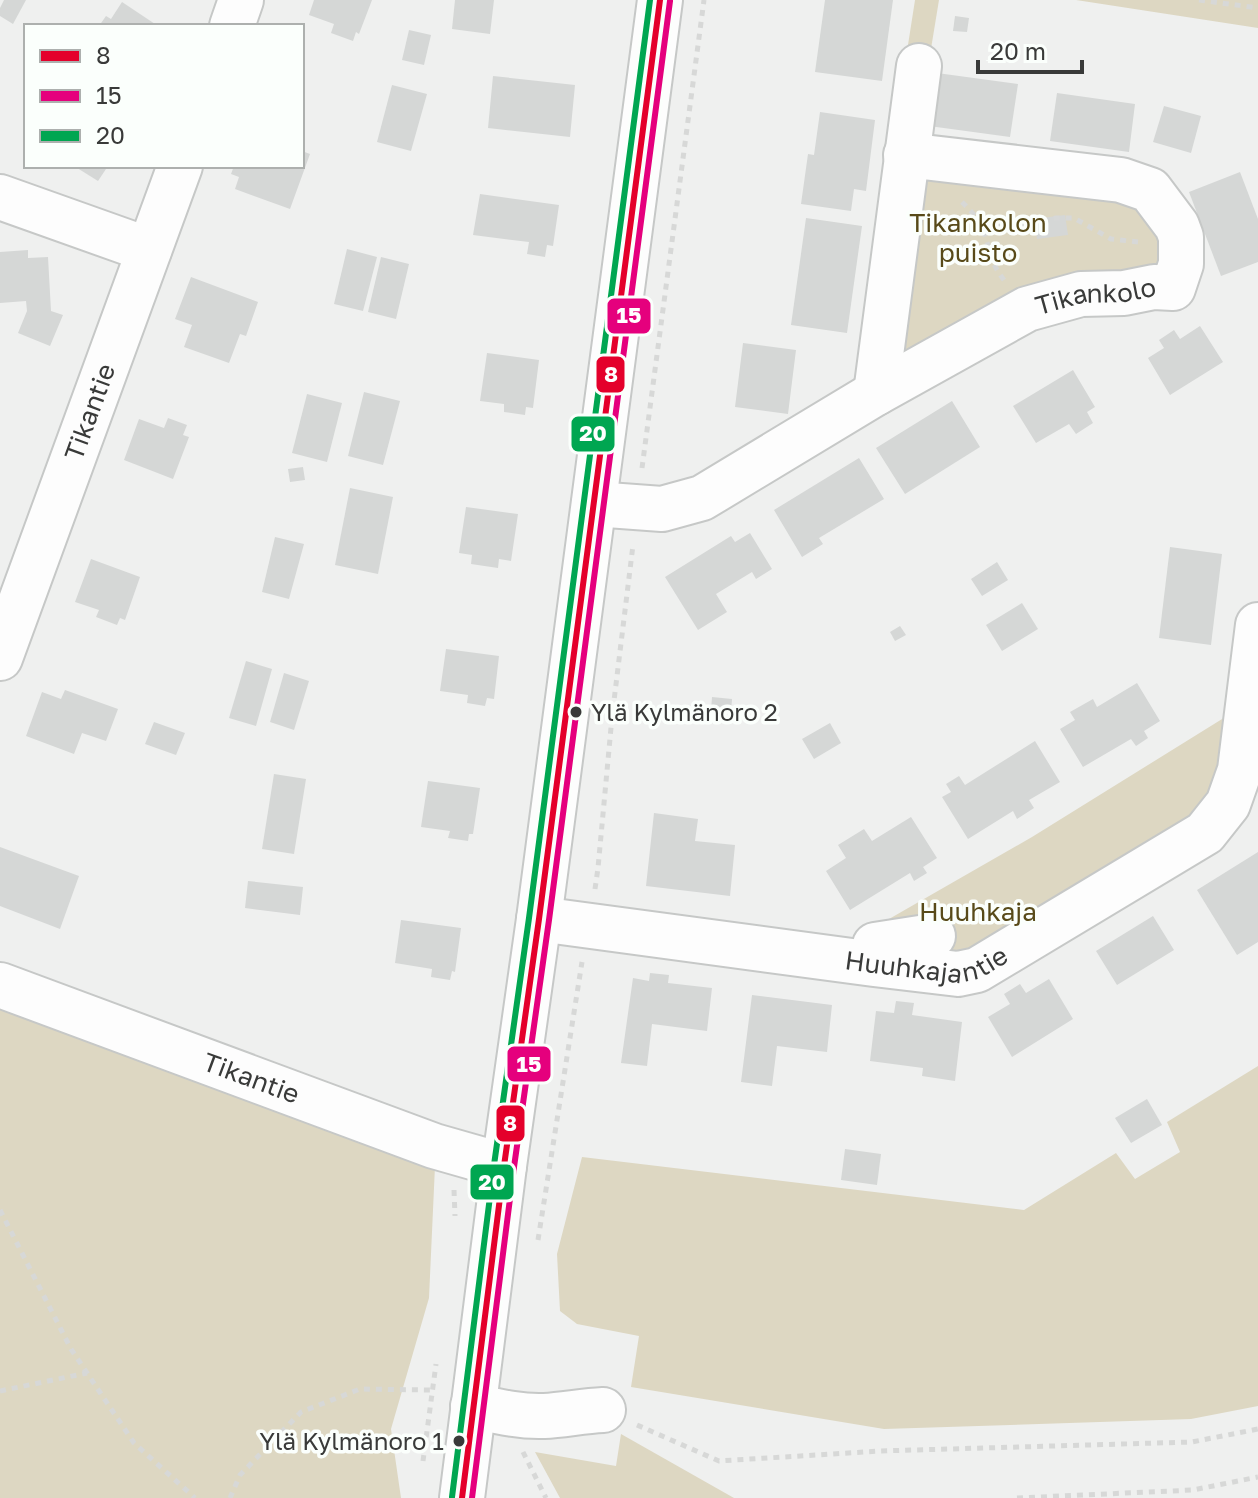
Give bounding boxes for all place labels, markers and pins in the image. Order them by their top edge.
place label: Ylä Kylmänoro 2 [591,697,778,726]
marker: Ylä Kylmänoro 2 [568,704,584,720]
place label: Ylä Kylmänoro 1 [260,1426,444,1455]
marker: Ylä Kylmänoro 1 [451,1433,467,1449]

